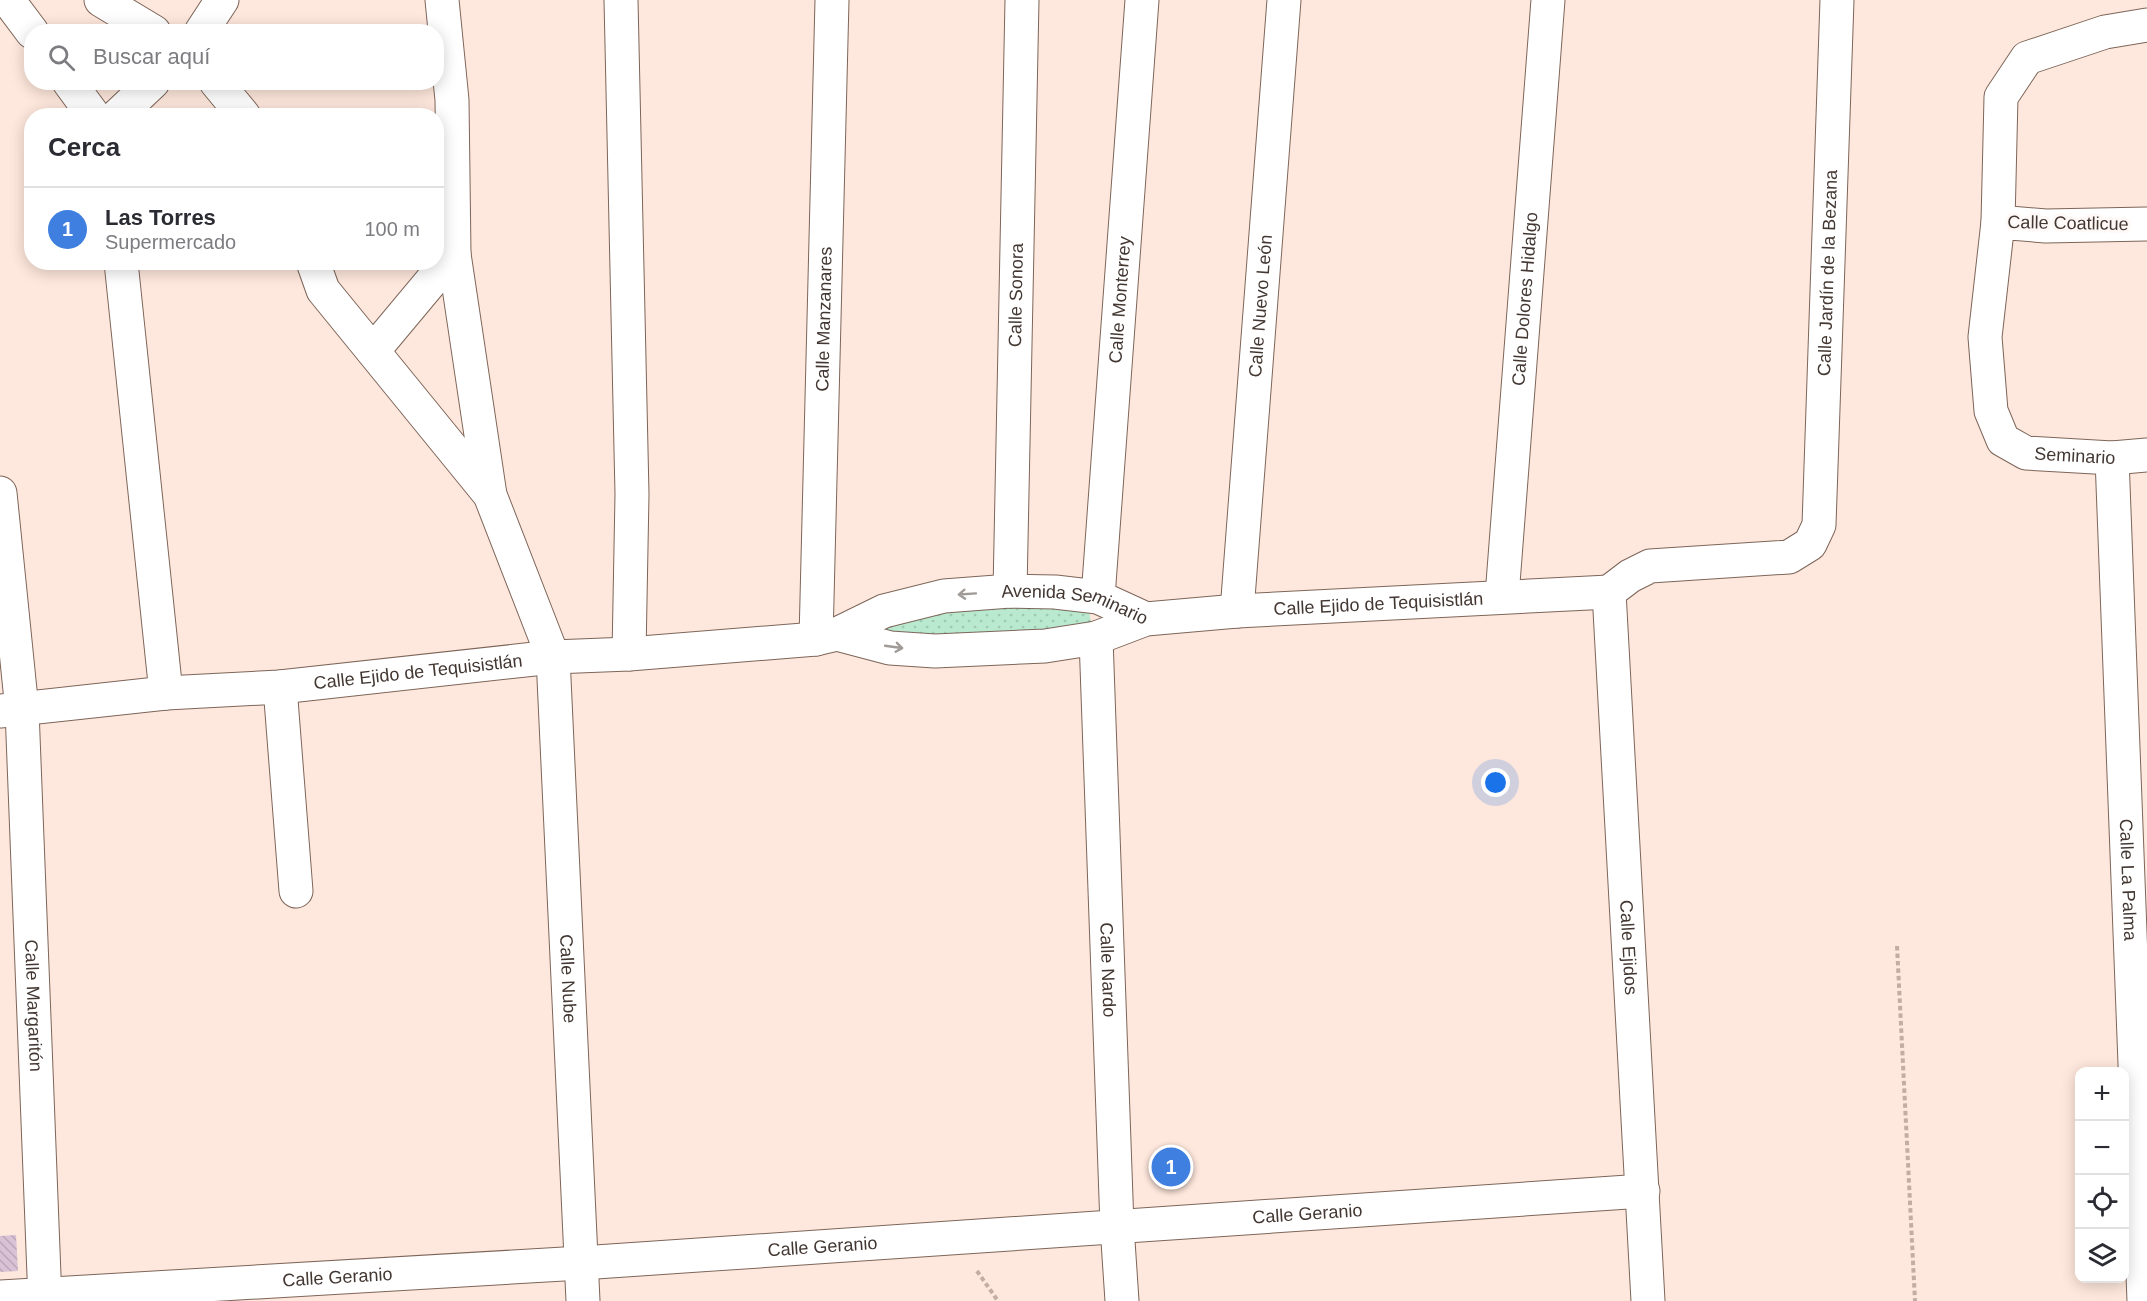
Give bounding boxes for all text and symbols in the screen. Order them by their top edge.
search box [24,24,444,90]
icon: search [45,41,78,74]
text: Buscar aquí [93,44,210,69]
text: Cerca [48,132,120,162]
street label: Calle Jardín de la Bezana [1814,169,1841,376]
text: Las Torres [105,205,216,230]
street label: Calle Dolores Hidalgo [1508,211,1542,386]
street label: Calle Coatlicue [2007,212,2129,234]
text: 1 [62,218,73,240]
text: 100 m [364,218,420,240]
text: Supermercado [105,231,236,253]
street label: Calle Nuevo León [1245,234,1276,378]
street label: Calle Monterrey [1105,236,1135,364]
street label: Calle Sonora [1005,242,1027,347]
street label: Calle Manzanares [812,246,836,392]
street label: Seminario [2034,444,2116,468]
street label: Avenida Seminario [1000,581,1151,628]
street label: Calle Ejido de Tequisistlán [1273,588,1484,619]
one-way arrow [958,589,977,600]
one-way arrow [883,642,903,653]
street label: Calle Ejido de Tequisistlán [313,650,523,693]
your location [1481,768,1510,797]
street label: Calle La Palma [2116,818,2140,942]
street label: Calle Ejidos [1616,899,1641,995]
street label: Calle Nardo [1096,922,1120,1018]
street label: Calle Nube [556,934,580,1024]
street label: Calle Margaritón [21,939,46,1072]
map controls [2075,1067,2129,1283]
button: + [2075,1067,2129,1121]
button: − [2075,1121,2129,1175]
pin: 1 [1152,1144,1190,1190]
button: locate [2075,1175,2129,1229]
street label: Calle Geranio [1252,1200,1363,1227]
button: layers [2075,1229,2129,1283]
street label: Calle Geranio [767,1233,878,1260]
street label: Calle Geranio [282,1264,393,1290]

